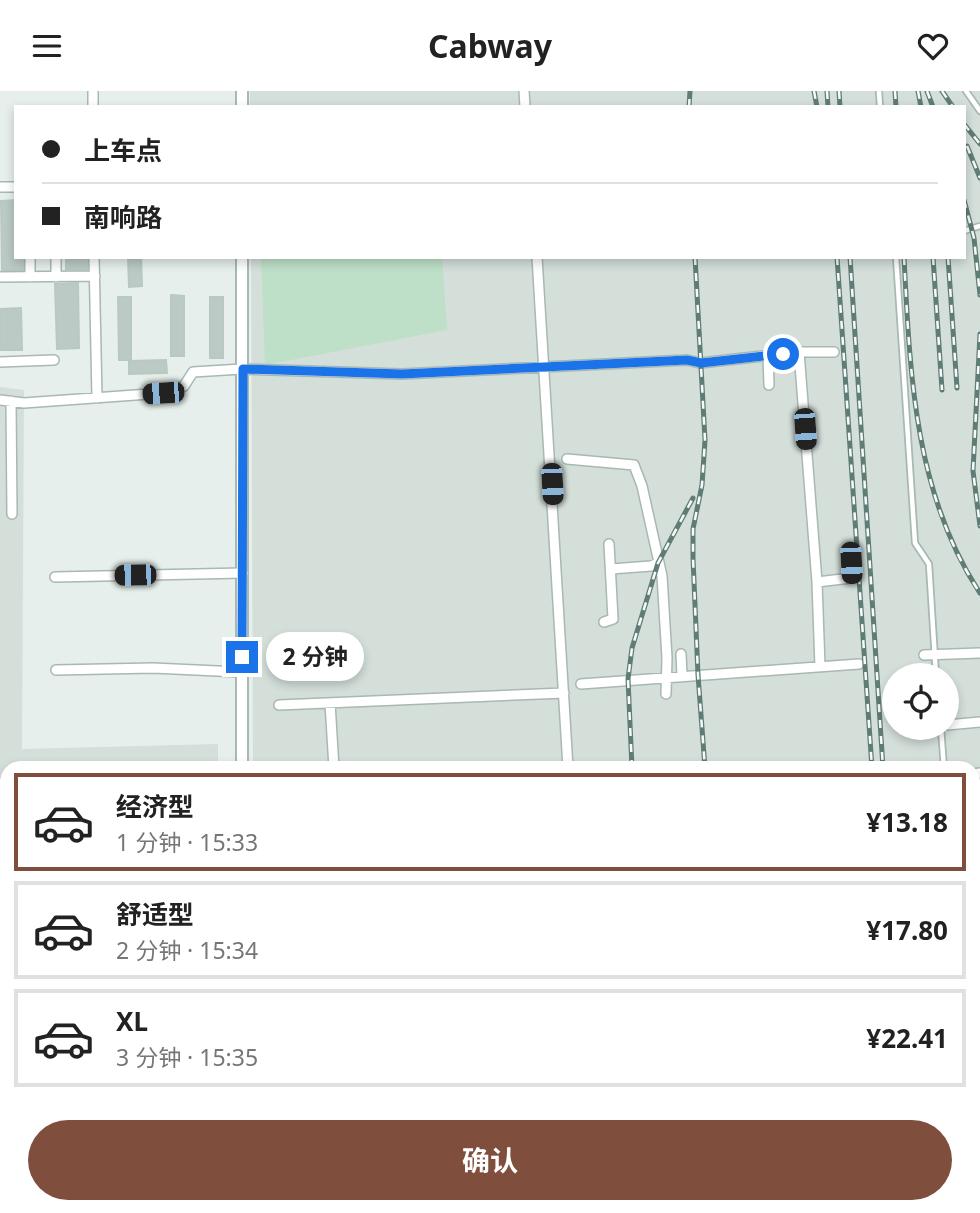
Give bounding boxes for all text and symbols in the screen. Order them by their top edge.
text: Cabway [428,24,552,67]
icon: menu [28,27,66,65]
icon: heart [914,27,952,65]
text: 上车点 [84,132,162,168]
text: 南响路 [84,199,162,235]
route start [767,338,799,370]
car [142,381,185,405]
car [794,407,817,451]
car [541,462,564,506]
car [840,541,863,585]
car [114,564,157,586]
callout: 2 分钟 [266,633,364,681]
text: 2 分钟 [282,640,348,672]
route end [226,641,258,673]
map controls [882,663,959,740]
button: locate [882,663,959,740]
text: 经济型 [116,788,194,824]
icon: car [32,791,95,854]
text: ¥13.18 [866,804,948,840]
text: 1 分钟 · 15:33 [116,826,258,858]
text: 舒适型 [116,896,194,932]
icon: car [32,899,95,962]
text: ¥17.80 [866,912,948,948]
text: 2 分钟 · 15:34 [116,934,258,966]
text: XL [116,1003,148,1039]
icon: car [32,1007,95,1070]
text: ¥22.41 [866,1020,948,1056]
text: 3 分钟 · 15:35 [116,1041,258,1073]
button: 确认 [28,1120,952,1200]

